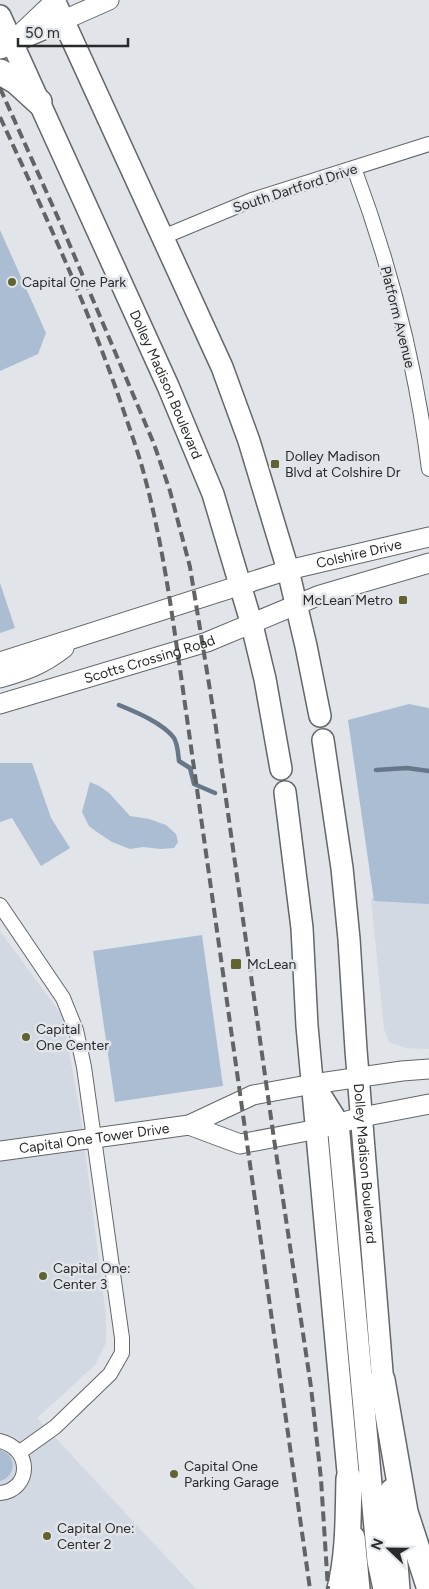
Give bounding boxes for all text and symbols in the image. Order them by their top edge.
scale bar [18,15,128,47]
text: 50 m [25,24,60,42]
street label: South Dartford Drive [231,160,360,217]
street label: Platform Avenue [377,264,418,370]
place label: Capital One Park [22,274,126,291]
marker: Capital One Park [6,276,18,288]
street label: Dolley Madison Boulevard [126,307,205,462]
place label: Dolley Madison Blvd at Colshire Dr [285,448,401,481]
marker: Dolley Madison Blvd at Colshire Dr [269,458,281,470]
street label: Colshire Drive [314,536,404,572]
place label: McLean Metro [303,592,393,609]
marker: McLean Metro [397,594,409,606]
street label: Scotts Crossing Road [82,632,218,687]
place label: McLean [247,956,296,973]
marker: McLean [229,957,243,971]
place label: Capital One Center [36,1021,109,1054]
marker: Capital One Center [20,1031,32,1043]
street label: Dolley Madison Boulevard [350,1083,380,1245]
street label: Capital One Tower Drive [18,1120,171,1157]
place label: Capital One: Center 3 [53,1260,131,1293]
marker: Capital One: Center 3 [37,1270,49,1282]
place label: Capital One Parking Garage [184,1458,279,1491]
marker: Capital One Parking Garage [168,1468,180,1480]
place label: Capital One: Center 2 [57,1520,135,1553]
north arrow [364,1524,414,1574]
marker: Capital One: Center 2 [41,1530,53,1542]
text: N [368,1536,387,1553]

